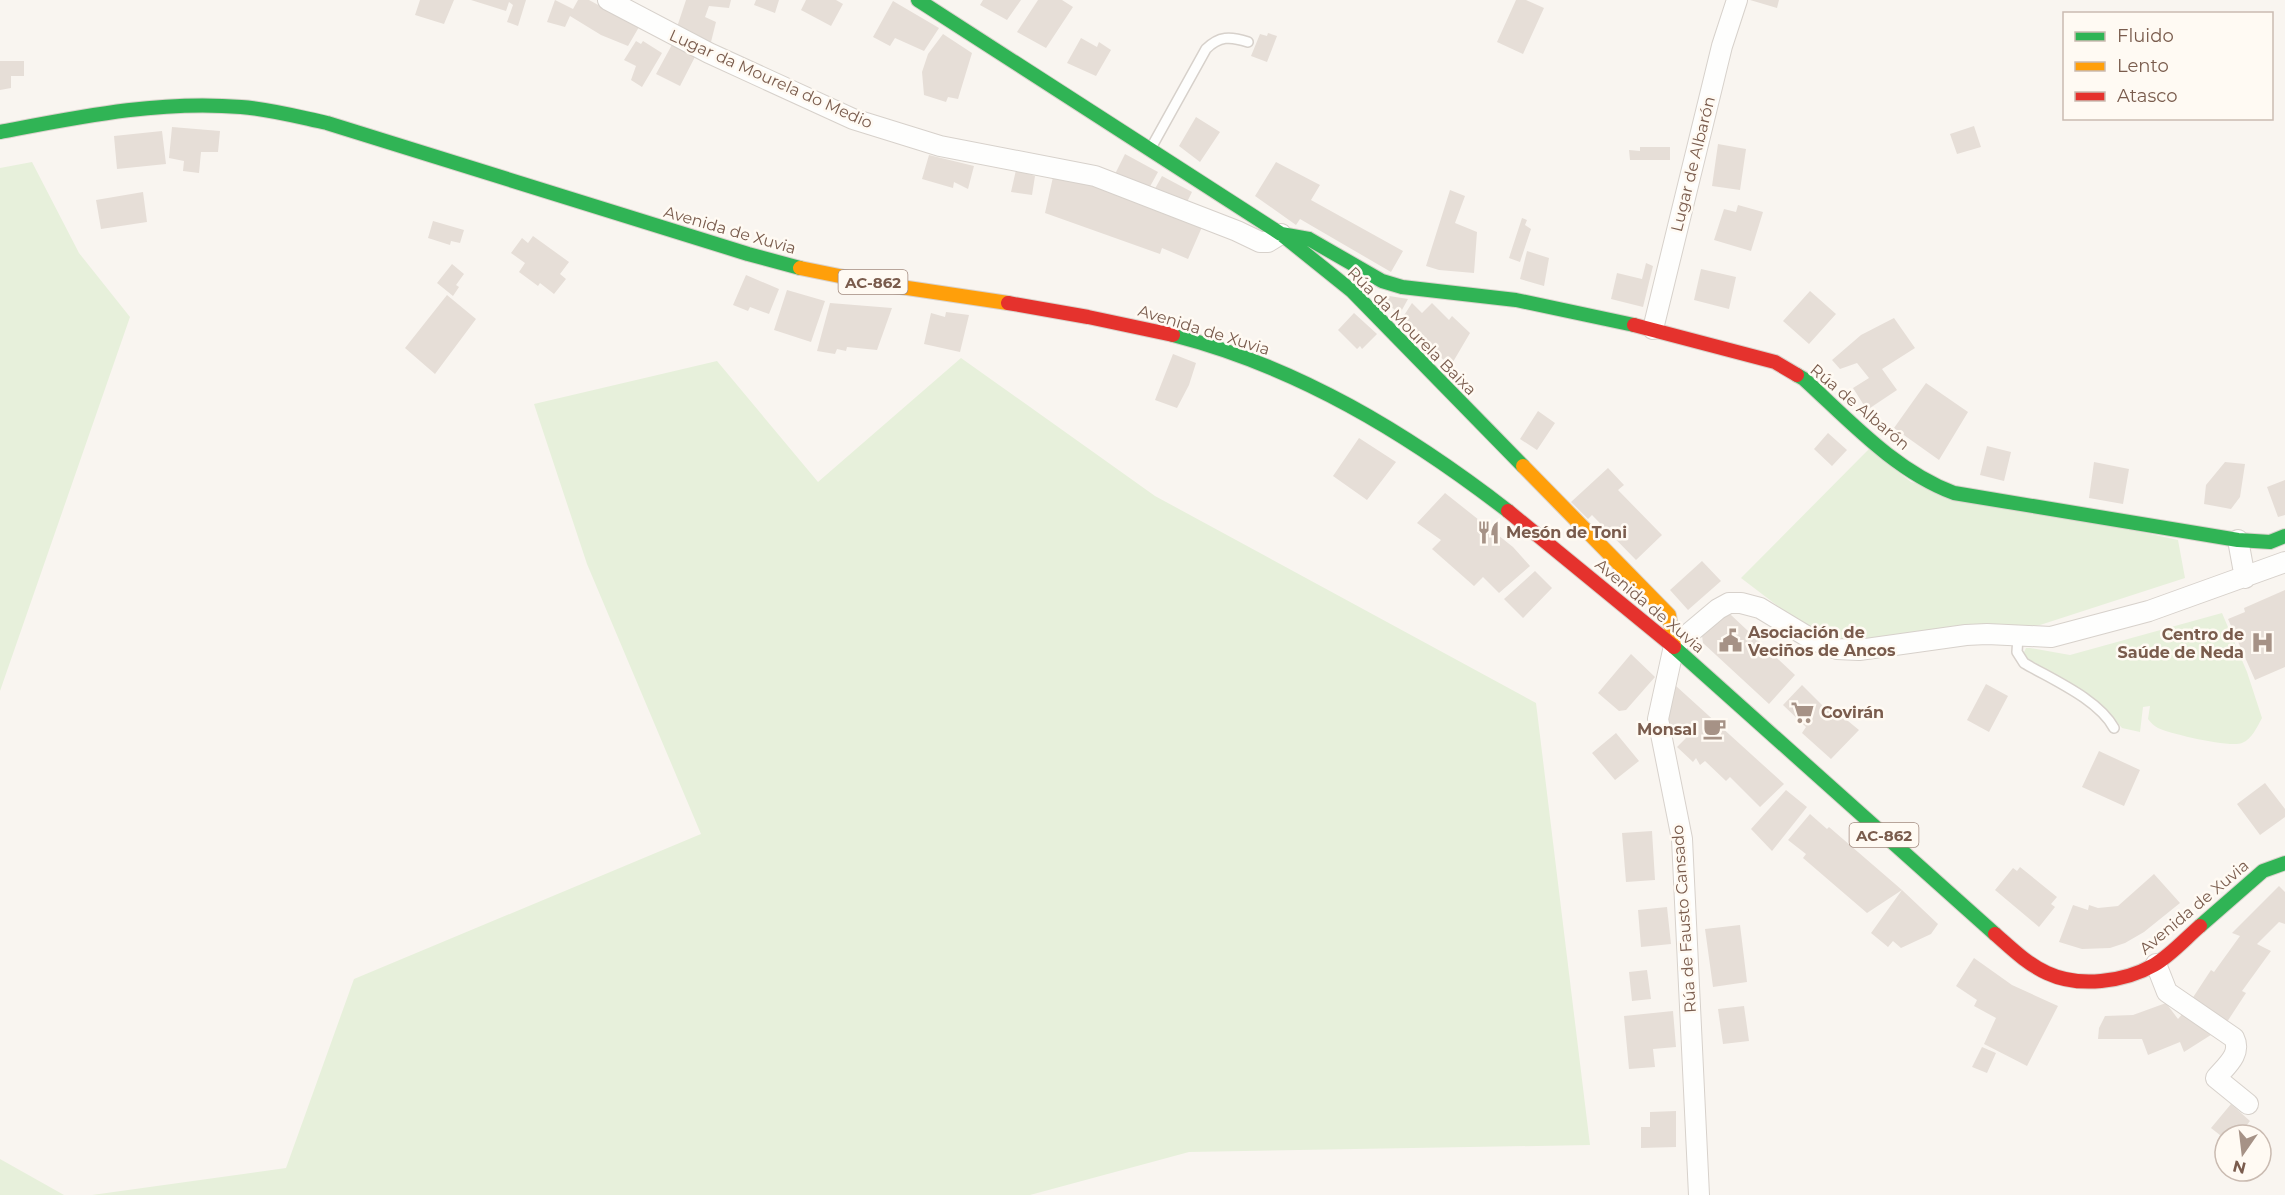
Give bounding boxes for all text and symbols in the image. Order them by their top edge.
legend [2063,12,2273,120]
street label: Lugar da Mourela do Medio [666,25,876,133]
text: Fluido [2117,25,2174,47]
text: Lento [2117,55,2169,77]
text: Atasco [2117,85,2177,107]
street label: Lugar de Albarón [1667,94,1719,234]
street label: Avenida de Xuvia [662,202,798,258]
street label: Rúa da Mourela Baixa [1344,263,1480,399]
road number: AC-862 [838,270,908,294]
street label: Avenida de Xuvia [1136,301,1272,359]
street label: Rúa de Albarón [1807,360,1913,454]
restaurant icon: Mesón de Toni [1475,519,1501,545]
place label: Mesón de Toni [1506,523,1627,542]
street label: Avenida de Xuvia [1592,555,1708,657]
place label: Asociación de Veciños de Ancos [1747,623,1896,660]
place label: Centro de Saúde de Neda [2118,625,2244,662]
public building icon: Asociación de Veciños de Ancos [1717,628,1743,654]
hospital icon: Centro de Saúde de Neda [2249,630,2275,656]
supermarket icon: Covirán [1790,699,1816,725]
place label: Covirán [1821,703,1884,722]
cafe icon: Monsal [1702,716,1728,742]
place label: Monsal [1637,720,1697,739]
road number: AC-862 [1850,823,1918,847]
street label: Rúa de Fausto Cansado [1668,824,1700,1014]
street label: Avenida de Xuvia [2136,856,2252,958]
north arrow [2213,1123,2273,1183]
text: N [2231,1156,2248,1178]

